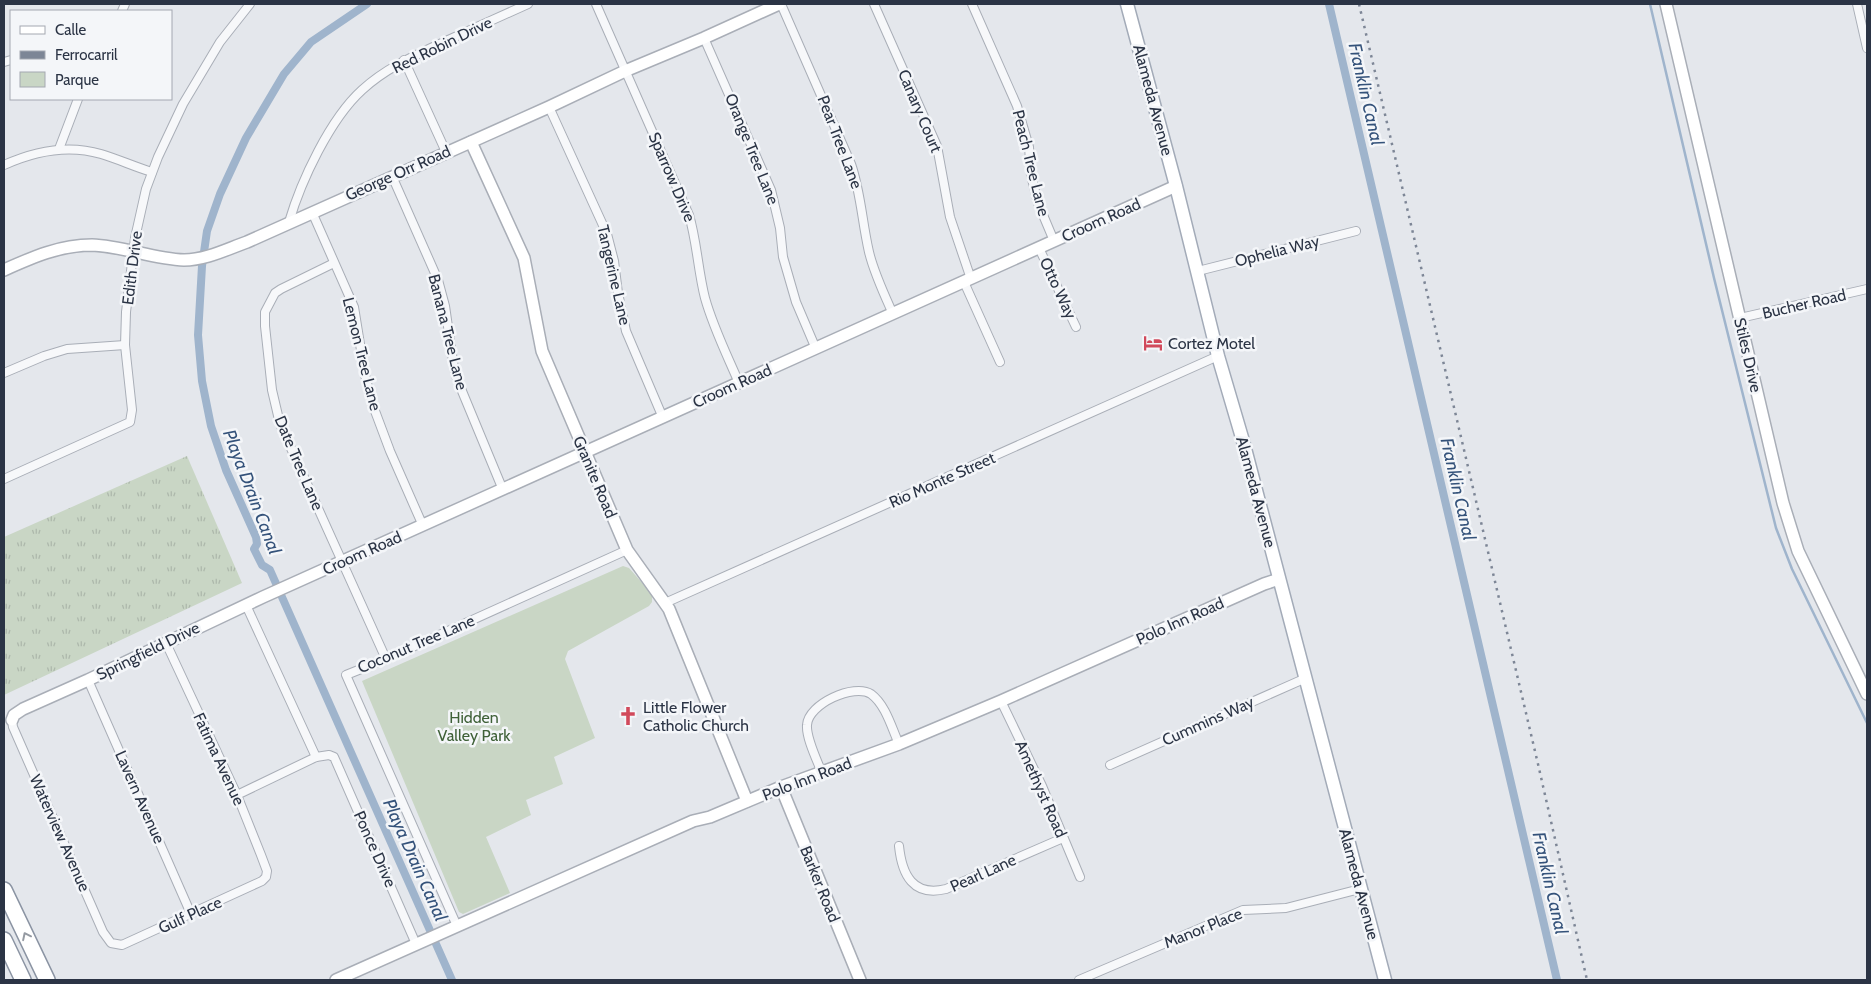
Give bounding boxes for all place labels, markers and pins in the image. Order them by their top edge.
hotel icon: Cortez Motel [1142,332,1164,354]
place label: Cortez Motel [1168,334,1255,353]
place label: Little Flower Catholic Church [643,698,749,735]
church icon: Little Flower Catholic Church [617,705,639,727]

